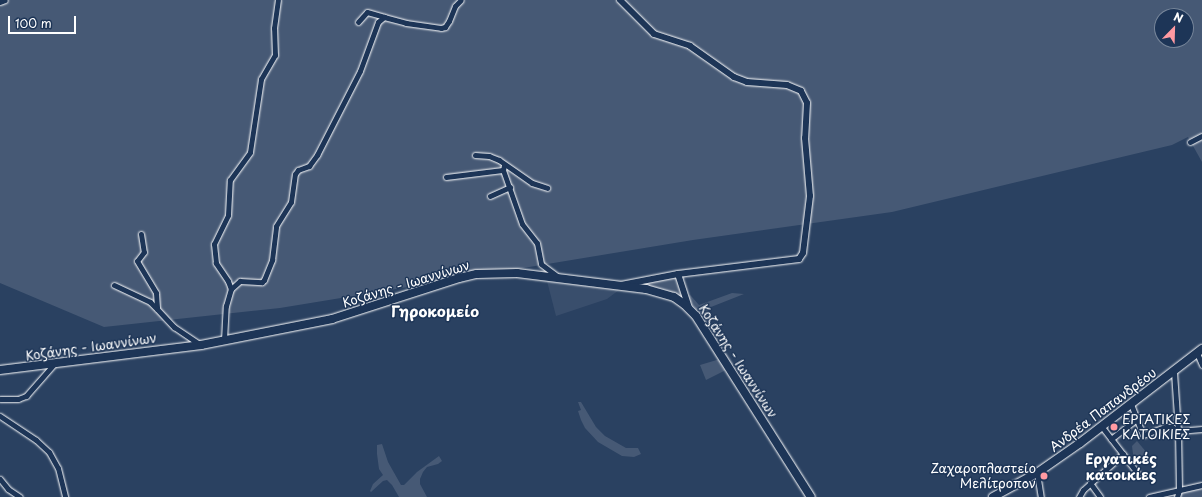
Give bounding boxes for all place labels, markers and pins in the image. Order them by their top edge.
place label: ΕΡΓΑΤΙΚΕΣ ΚΑΤΟΙΚΙΕΣ [1122,412,1190,443]
marker: ΕΡΓΑΤΙΚΕΣ ΚΑΤΟΙΚΙΕΣ [1109,422,1119,432]
place label: Ζαχαροπλαστείο Μελίτροπον [930,461,1036,492]
marker: Ζαχαροπλαστείο Μελίτροπον [1039,471,1049,481]

